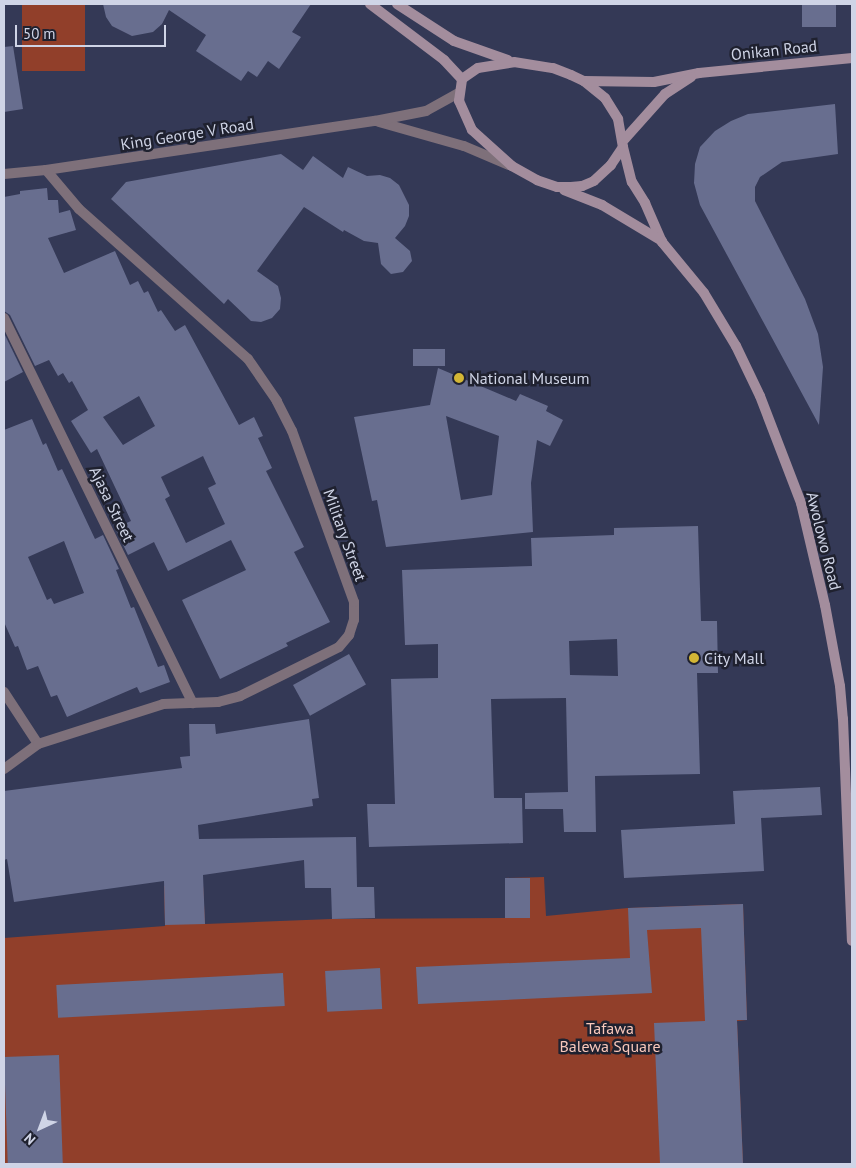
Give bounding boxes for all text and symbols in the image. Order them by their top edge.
scale bar [18,15,169,47]
text: 50 m [23,24,56,43]
street label: Onikan Road [730,36,818,64]
street label: King George V Road [119,114,255,154]
place label: National Museum [469,368,589,388]
marker: National Museum [453,372,465,384]
street label: Ajasa Street [86,463,138,545]
street label: Military Street [319,486,371,584]
street label: Awolowo Road [803,490,845,592]
place label: City Mall [704,648,765,668]
marker: City Mall [688,652,700,664]
park label: Tafawa Balewa Square [559,1018,661,1056]
north arrow [15,1103,65,1153]
text: N [20,1129,39,1149]

